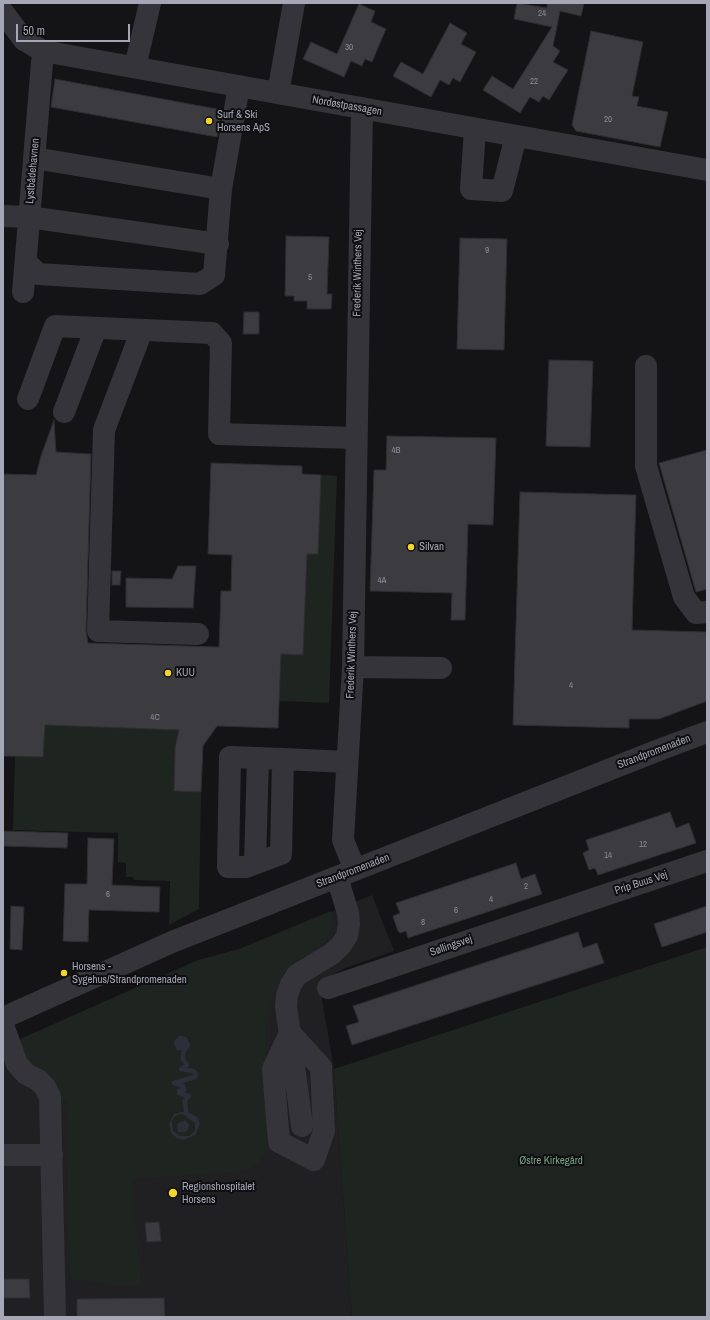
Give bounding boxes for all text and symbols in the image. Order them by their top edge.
house number: 24 [538,9,546,19]
scale bar [18,16,132,42]
text: 50 m [23,23,45,39]
house number: 30 [345,43,353,53]
house number: 22 [530,77,538,87]
street label: Nordøstpassagen [311,93,383,119]
place label: Surf & Ski Horsens ApS [217,108,270,134]
house number: 20 [604,115,612,125]
marker: Surf & Ski Horsens ApS [204,116,214,126]
street label: Lystbådehavnen [24,138,42,204]
street label: Frederik Winthers Vej [351,229,365,317]
house number: 9 [485,246,489,256]
house number: 5 [308,273,312,283]
house number: 4B [391,446,401,456]
place label: Silvan [419,540,444,554]
marker: Silvan [406,542,416,552]
house number: 4A [377,576,387,586]
street label: Frederik Winthers Vej [344,611,360,699]
place label: KUU [176,666,195,680]
marker: KUU [163,668,173,678]
house number: 4 [569,681,573,691]
house number: 4C [150,713,160,723]
street label: Strandpromenaden [616,732,692,772]
house number: 12 [639,840,647,850]
street label: Strandpromenaden [315,851,391,891]
house number: 14 [604,851,612,861]
street label: Prip Buus Vej [613,868,669,898]
house number: 2 [524,882,528,892]
house number: 6 [106,890,110,900]
house number: 4 [489,895,493,905]
house number: 6 [454,906,458,916]
house number: 8 [421,918,425,928]
street label: Søllingsvej [428,933,474,959]
place label: Horsens - Sygehus/Strandpromenaden [72,960,187,986]
marker: Horsens - Sygehus/Strandpromenaden [59,968,69,978]
park label: Østre Kirkegård [519,1154,583,1168]
place label: Regionshospitalet Horsens [182,1180,255,1206]
marker: Regionshospitalet Horsens [167,1187,179,1199]

